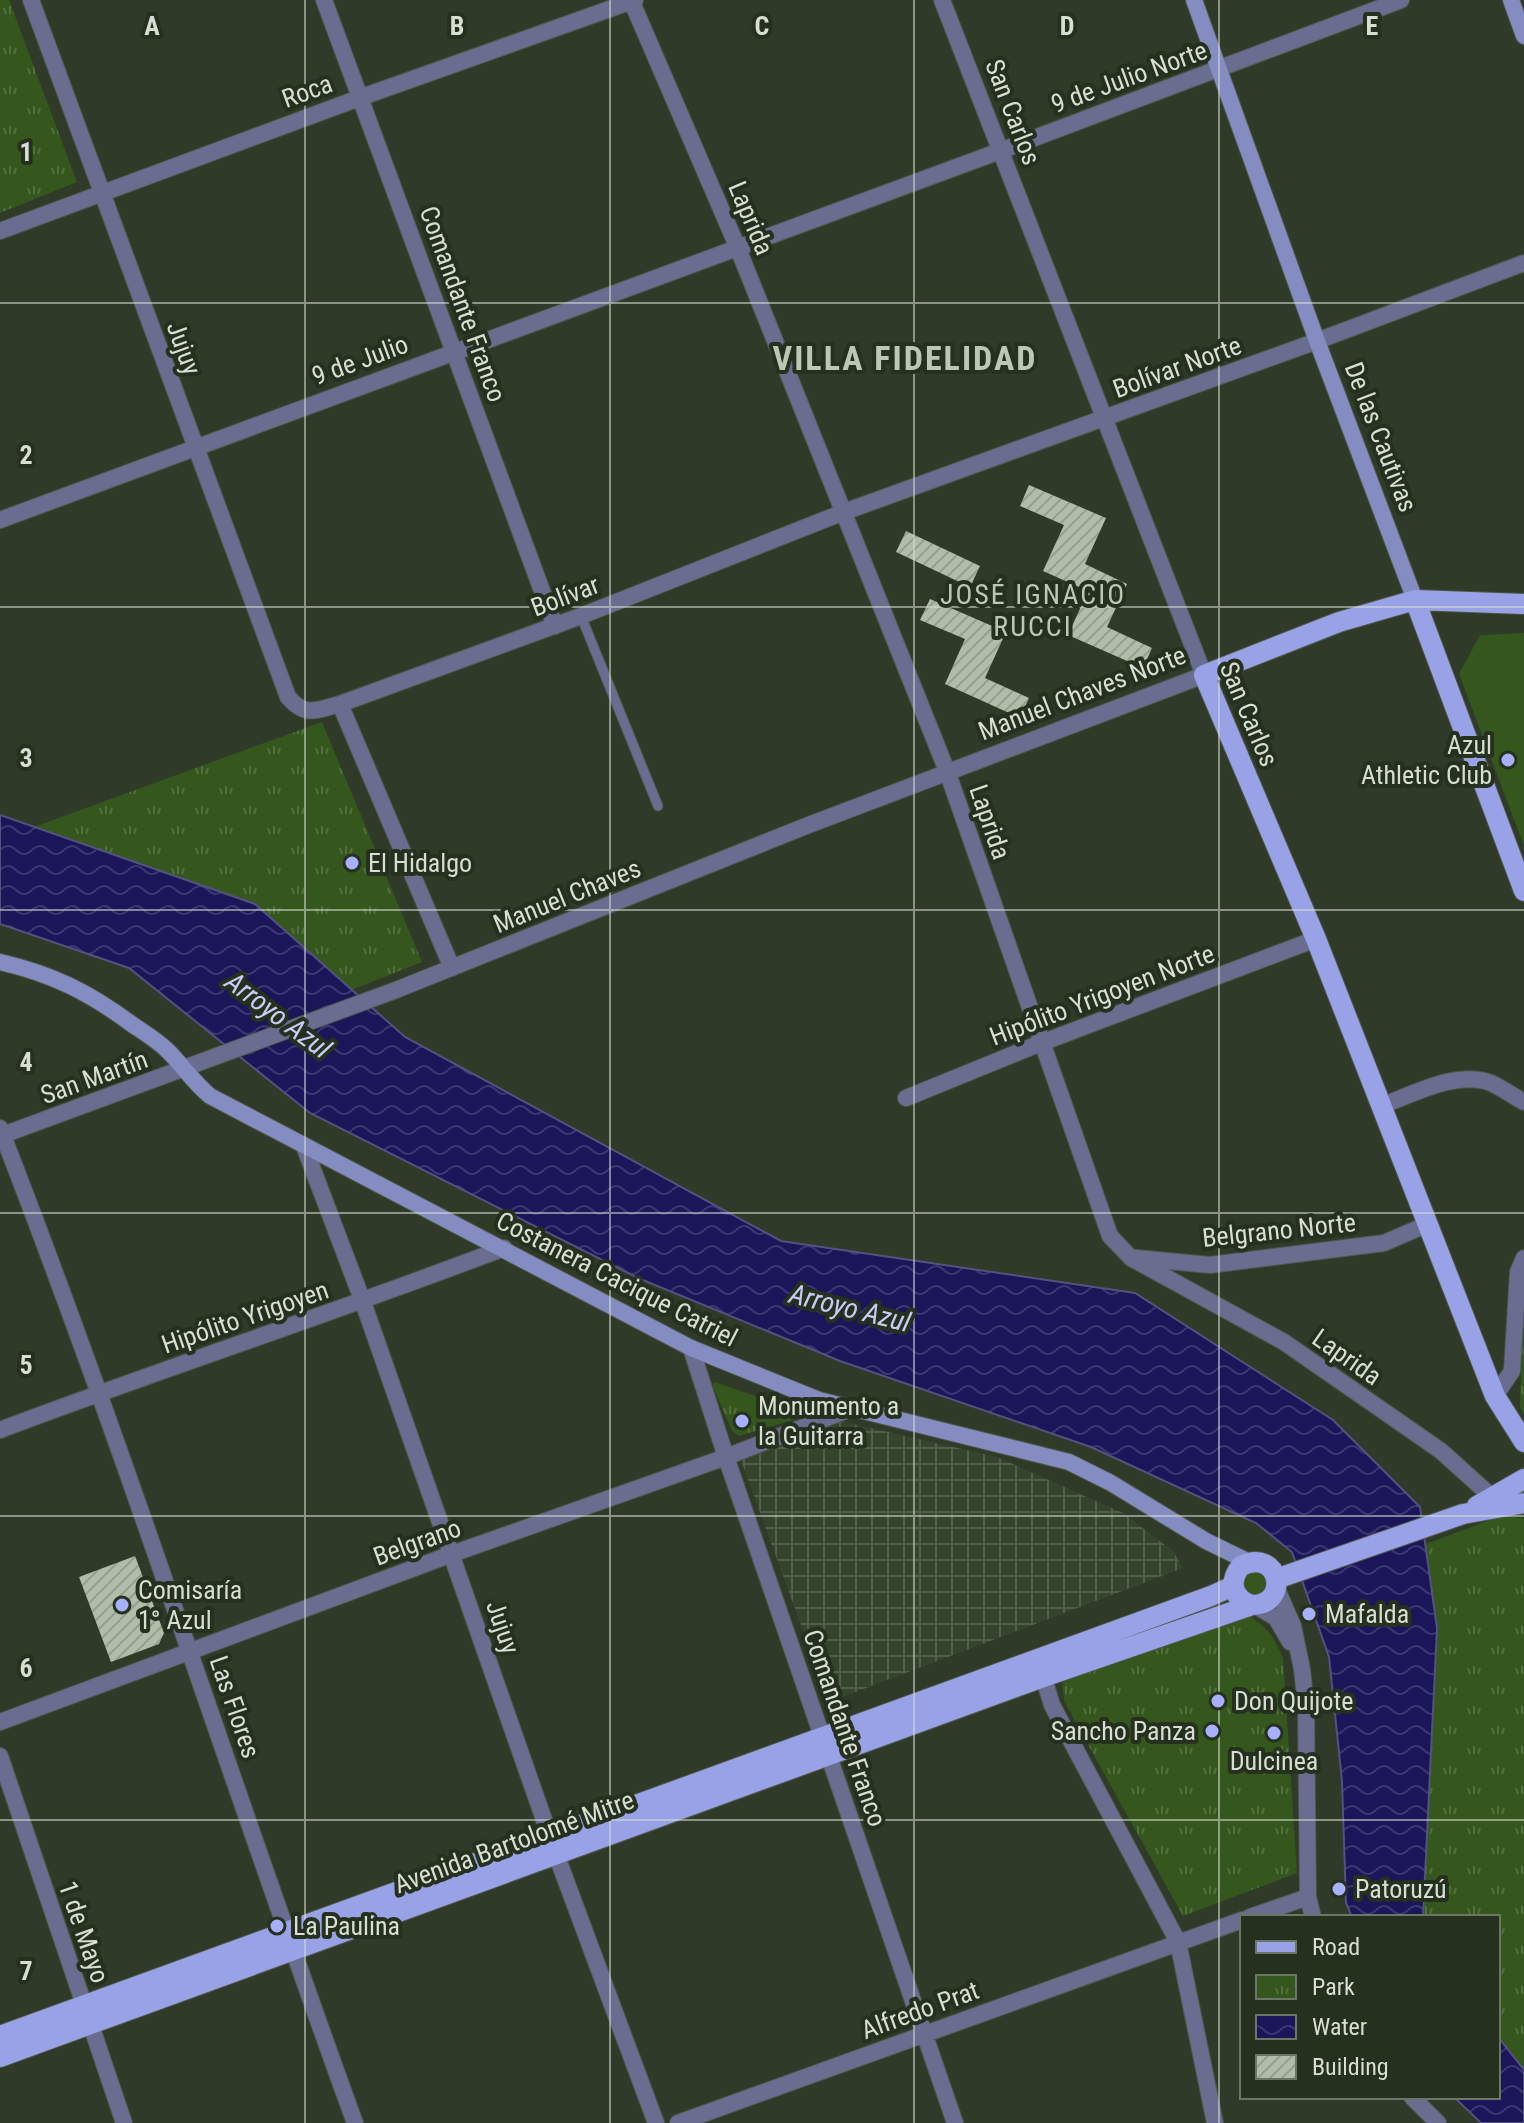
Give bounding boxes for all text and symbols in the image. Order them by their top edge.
text: A [144,11,160,41]
text: B [450,11,464,41]
text: C [755,11,770,41]
text: D [1060,11,1074,41]
text: E [1366,11,1379,41]
street label: 9 de Julio Norte [1047,35,1211,119]
street label: San Carlos [979,55,1047,169]
street label: Roca [278,68,336,114]
text: 1 [19,137,33,167]
street label: Laprida [722,177,780,259]
street label: Comandante Franco [414,202,512,406]
street label: Jujuy [161,317,207,379]
street label: 9 de Julio [308,329,412,391]
street label: Bolívar Norte [1109,330,1245,404]
district label: VILLA FIDELIDAD [773,338,1037,378]
street label: De las Cautivas [1339,358,1423,516]
text: 2 [19,440,33,470]
street label: Bolívar [527,569,603,623]
district label: JOSÉ IGNACIO RUCCI [940,578,1126,643]
street label: Manuel Chaves Norte [974,640,1190,746]
street label: San Carlos [1214,657,1284,771]
place label: Azul Athletic Club [1361,730,1492,790]
text: 3 [19,743,33,773]
marker: Azul Athletic Club [1499,751,1517,769]
street label: Laprida [963,781,1017,863]
place label: El Hidalgo [368,848,472,878]
street label: Manuel Chaves [489,853,645,939]
marker: El Hidalgo [343,854,361,872]
street label: Hipólito Yrigoyen Norte [985,938,1219,1052]
water label: Arroyo Azul [218,964,338,1066]
street label: San Martín [36,1044,152,1110]
text: 4 [19,1047,33,1077]
street label: Costanera Cacique Catriel [492,1205,742,1353]
street label: Belgrano Norte [1201,1207,1357,1253]
street label: Hipólito Yrigoyen [158,1274,332,1360]
water label: Arroyo Azul [785,1277,915,1339]
street label: Laprida [1307,1323,1387,1391]
text: 5 [19,1350,33,1380]
place label: Monumento a la Guitarra [758,1391,899,1451]
marker: Monumento a la Guitarra [733,1412,751,1430]
street label: Belgrano [369,1512,465,1572]
place label: Comisaría 1° Azul [138,1575,242,1635]
marker: Comisaría 1° Azul [113,1596,131,1614]
street label: Jujuy [480,1596,526,1658]
place label: Mafalda [1325,1599,1409,1629]
marker: Mafalda [1300,1605,1318,1623]
street label: Comandante Franco [797,1626,893,1830]
street label: Las Flores [204,1652,266,1762]
text: 6 [19,1653,33,1683]
place label: Don Quijote [1234,1686,1353,1716]
marker: Don Quijote [1209,1692,1227,1710]
place label: Sancho Panza [1051,1716,1196,1746]
marker: Sancho Panza [1203,1722,1221,1740]
marker: Dulcinea [1265,1724,1283,1742]
place label: Dulcinea [1230,1746,1318,1776]
street label: Avenida Bartolomé Mitre [390,1785,638,1899]
place label: Patoruzú [1355,1874,1447,1904]
street label: 1 de Mayo [53,1877,115,1987]
marker: Patoruzú [1330,1880,1348,1898]
place label: La Paulina [293,1911,400,1941]
legend [1240,1915,1500,2099]
marker: La Paulina [268,1917,286,1935]
text: Road [1312,1933,1360,1961]
text: 7 [19,1956,33,1986]
text: Park [1312,1973,1355,2001]
street label: Alfredo Prat [857,1975,983,2045]
text: Water [1312,2013,1367,2041]
text: Building [1312,2053,1389,2081]

